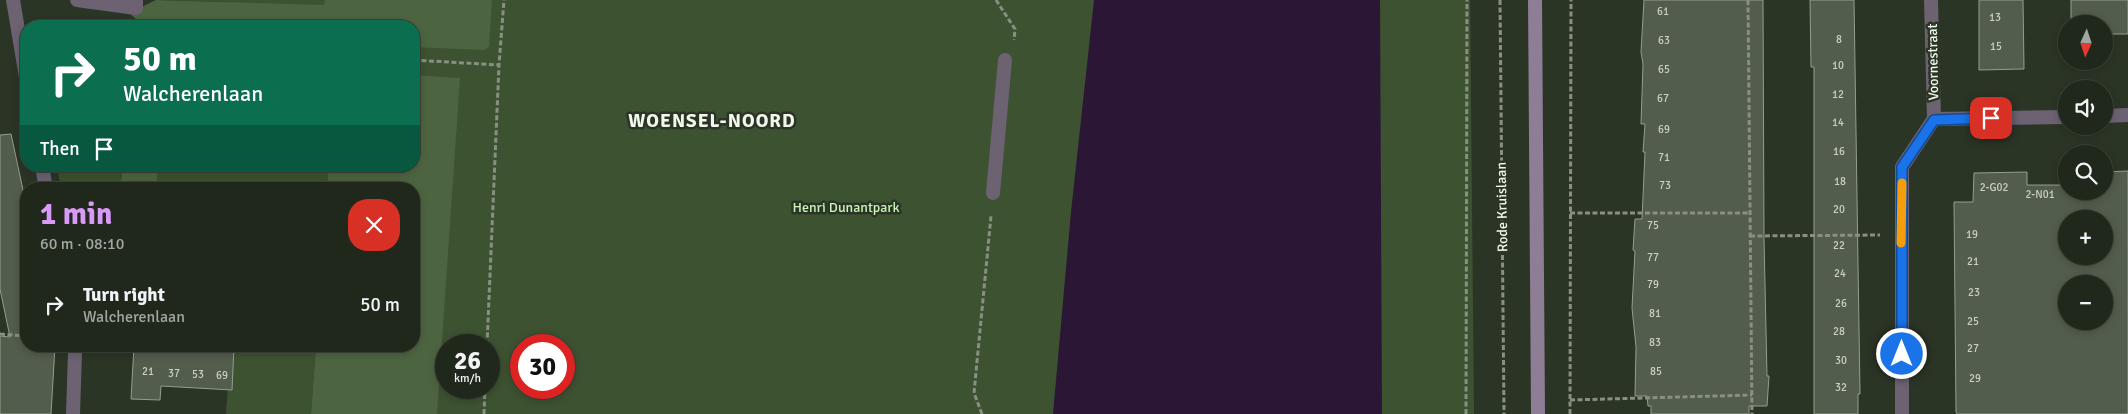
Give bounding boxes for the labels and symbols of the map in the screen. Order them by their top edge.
house number: 61 [1657,5,1669,18]
house number: 13 [1989,11,2001,24]
north arrow [2058,15,2112,70]
street label: Voornestraat [1924,23,1942,101]
house number: 8 [1836,33,1842,46]
house number: 63 [1658,34,1670,47]
house number: 15 [1990,40,2002,53]
house number: 10 [1832,59,1844,72]
house number: 65 [1658,63,1670,76]
house number: 12 [1832,88,1844,101]
house number: 67 [1657,92,1669,105]
pin [1970,97,2012,139]
district label: WOENSEL-NOORD [628,109,796,133]
house number: 14 [1832,116,1844,129]
house number: 69 [1658,123,1670,136]
house number: 16 [1833,145,1845,158]
house number: 71 [1658,151,1670,164]
street label: Rode Kruislaan [1493,162,1511,252]
house number: 18 [1834,175,1846,188]
house number: 73 [1659,179,1671,192]
house number: 2-G02 [1980,181,2008,194]
house number: 2-N01 [2025,188,2055,201]
park label: Henri Dunantpark [792,199,900,216]
house number: 20 [1833,203,1845,216]
house number: 75 [1647,219,1659,232]
house number: 19 [1966,228,1978,241]
house number: 22 [1833,239,1845,252]
house number: 77 [1647,251,1659,264]
house number: 21 [1967,255,1979,268]
house number: 24 [1834,267,1846,280]
house number: 79 [1647,278,1659,291]
house number: 23 [1968,286,1980,299]
house number: 26 [1835,297,1847,310]
house number: 81 [1649,307,1661,320]
house number: 25 [1967,315,1979,328]
house number: 28 [1833,325,1845,338]
position arrow [1875,327,1927,379]
speed limit sign: 30 [510,334,575,399]
house number: 83 [1649,336,1661,349]
house number: 27 [1967,342,1979,355]
house number: 30 [1835,354,1847,367]
house number: 21 [142,365,154,378]
house number: 85 [1650,365,1662,378]
house number: 37 [168,367,180,380]
house number: 53 [192,368,204,381]
house number: 69 [216,369,228,382]
house number: 29 [1969,372,1981,385]
house number: 32 [1835,381,1847,394]

